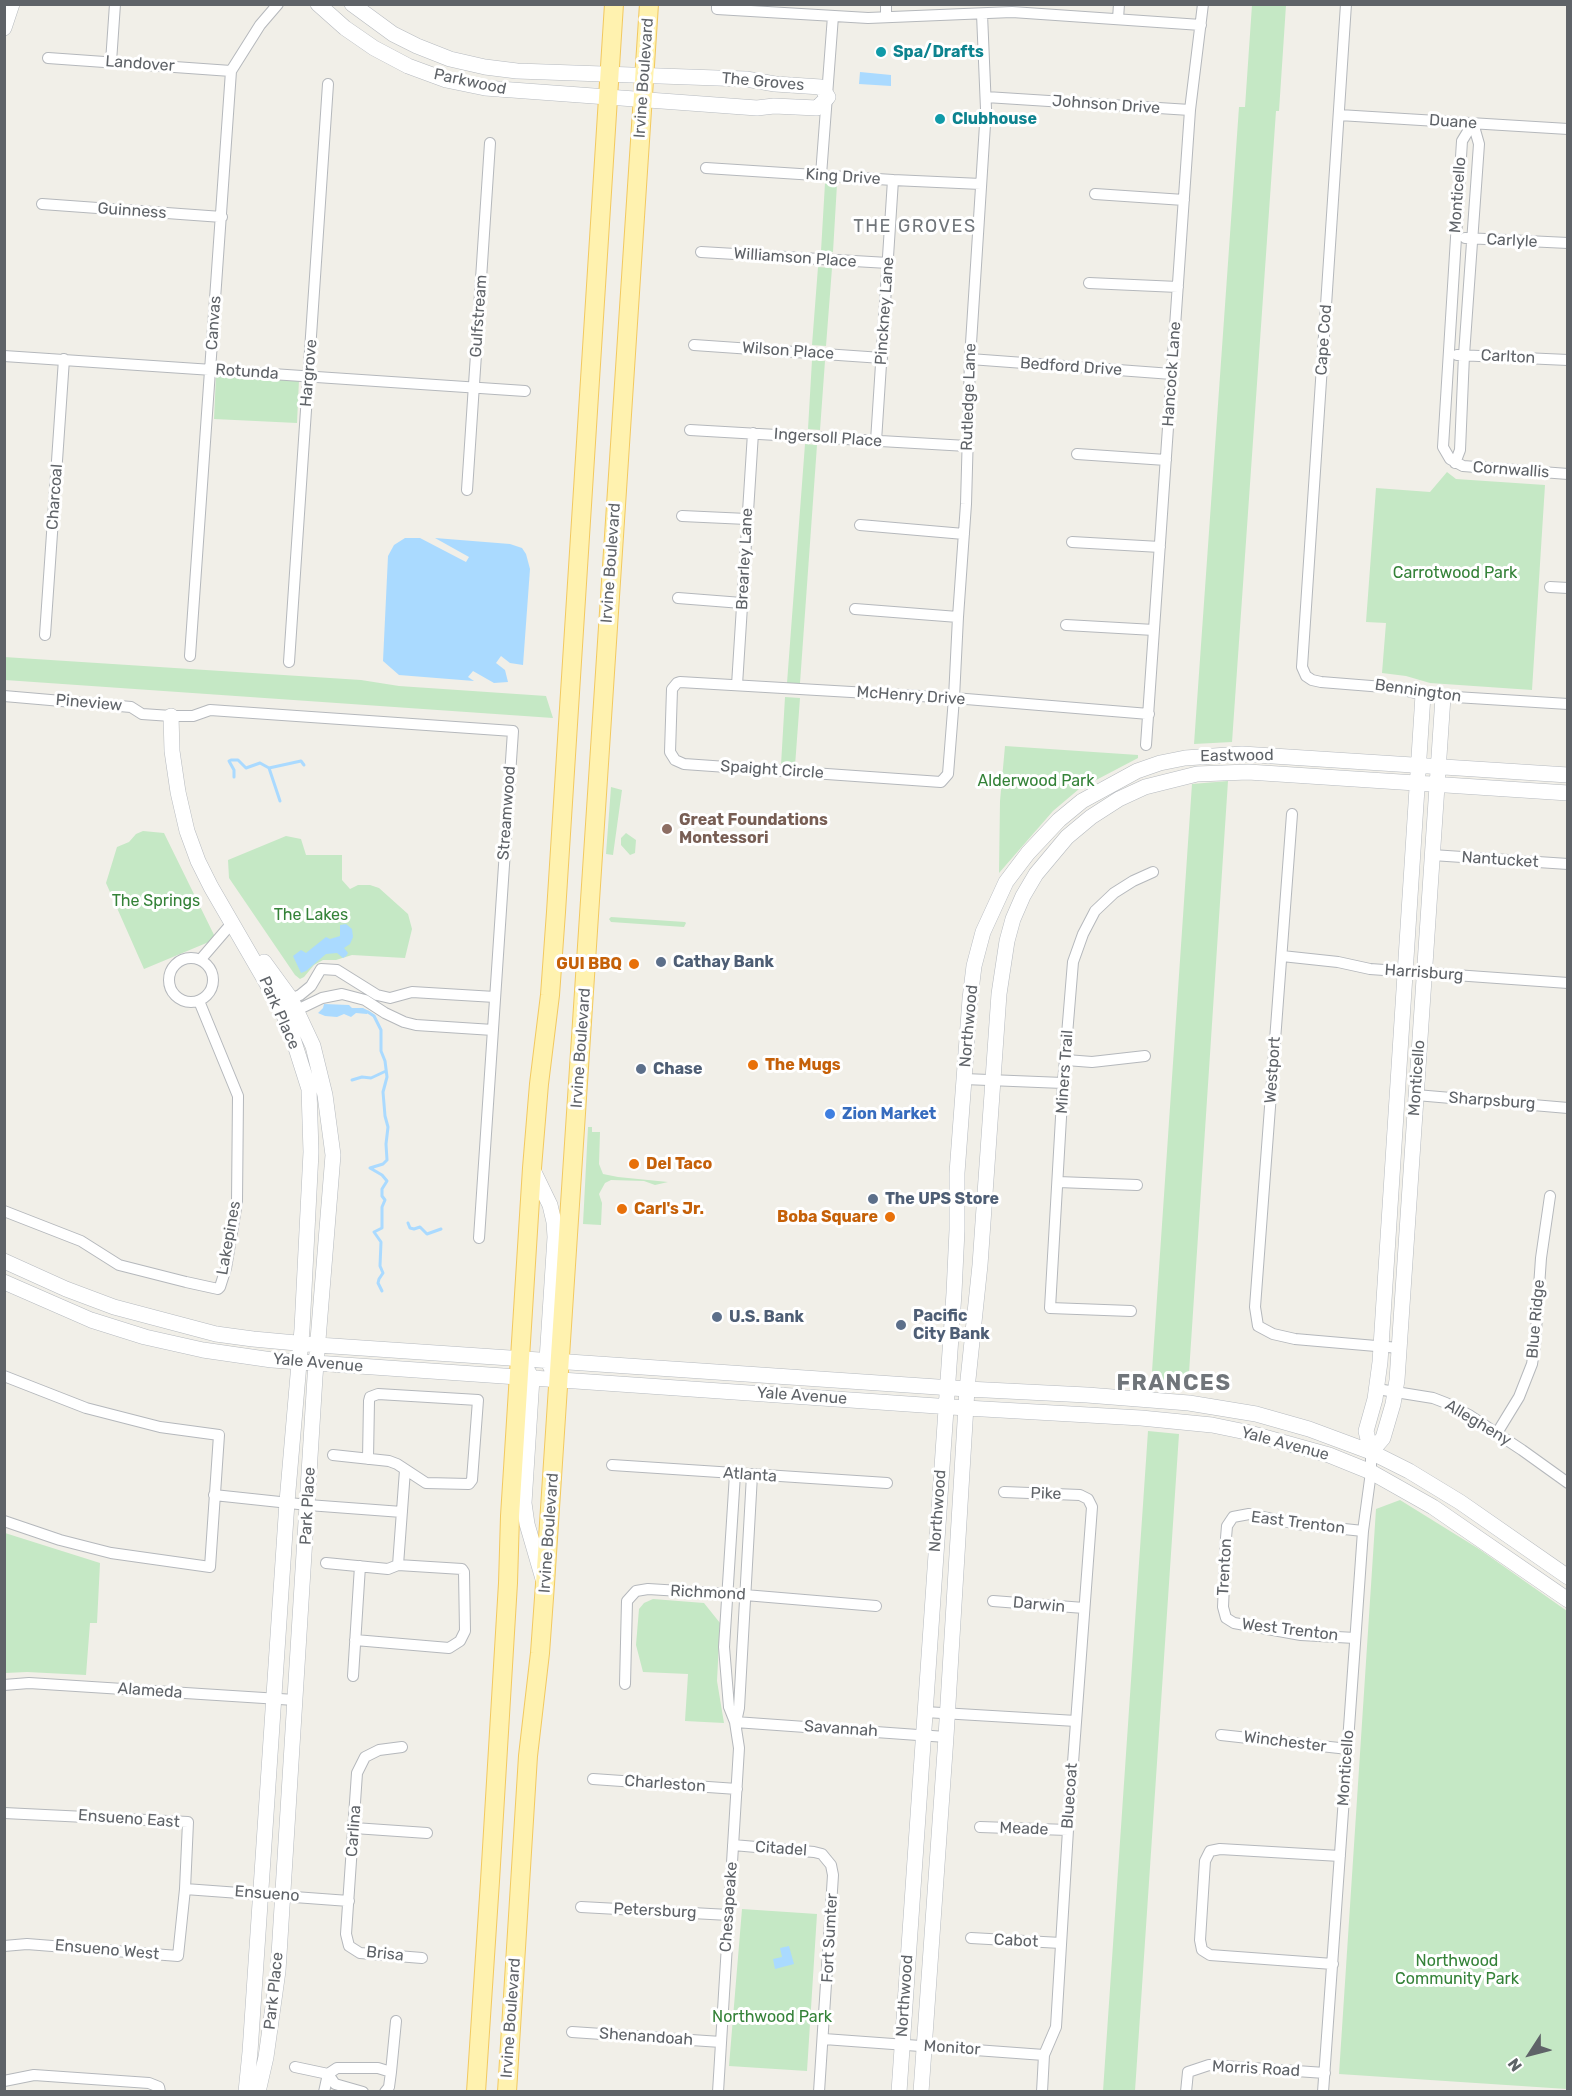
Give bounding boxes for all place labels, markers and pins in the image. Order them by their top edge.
place label: Spa/Drafts [893,42,984,62]
marker: Spa/Drafts [874,45,888,59]
place label: Clubhouse [952,109,1037,129]
marker: Clubhouse [933,112,947,126]
place label: Great Foundations Montessori [679,810,828,848]
marker: Great Foundations Montessori [660,822,674,836]
place label: Cathay Bank [673,952,774,972]
place label: GUI BBQ [556,954,622,974]
marker: Cathay Bank [654,955,668,969]
marker: GUI BBQ [627,957,641,971]
place label: The Mugs [765,1055,841,1075]
marker: The Mugs [746,1058,760,1072]
place label: Chase [653,1059,702,1079]
marker: Chase [634,1062,648,1076]
place label: Zion Market [842,1104,936,1124]
marker: Zion Market [823,1107,837,1121]
place label: Del Taco [646,1154,712,1174]
marker: Del Taco [627,1157,641,1171]
place label: The UPS Store [885,1189,999,1209]
marker: The UPS Store [866,1192,880,1206]
place label: Carl's Jr. [634,1199,704,1219]
marker: Carl's Jr. [615,1202,629,1216]
place label: Boba Square [777,1207,878,1227]
marker: Boba Square [883,1210,897,1224]
place label: Pacific City Bank [913,1306,990,1344]
place label: U.S. Bank [729,1307,804,1327]
marker: U.S. Bank [710,1310,724,1324]
marker: Pacific City Bank [894,1318,908,1332]

